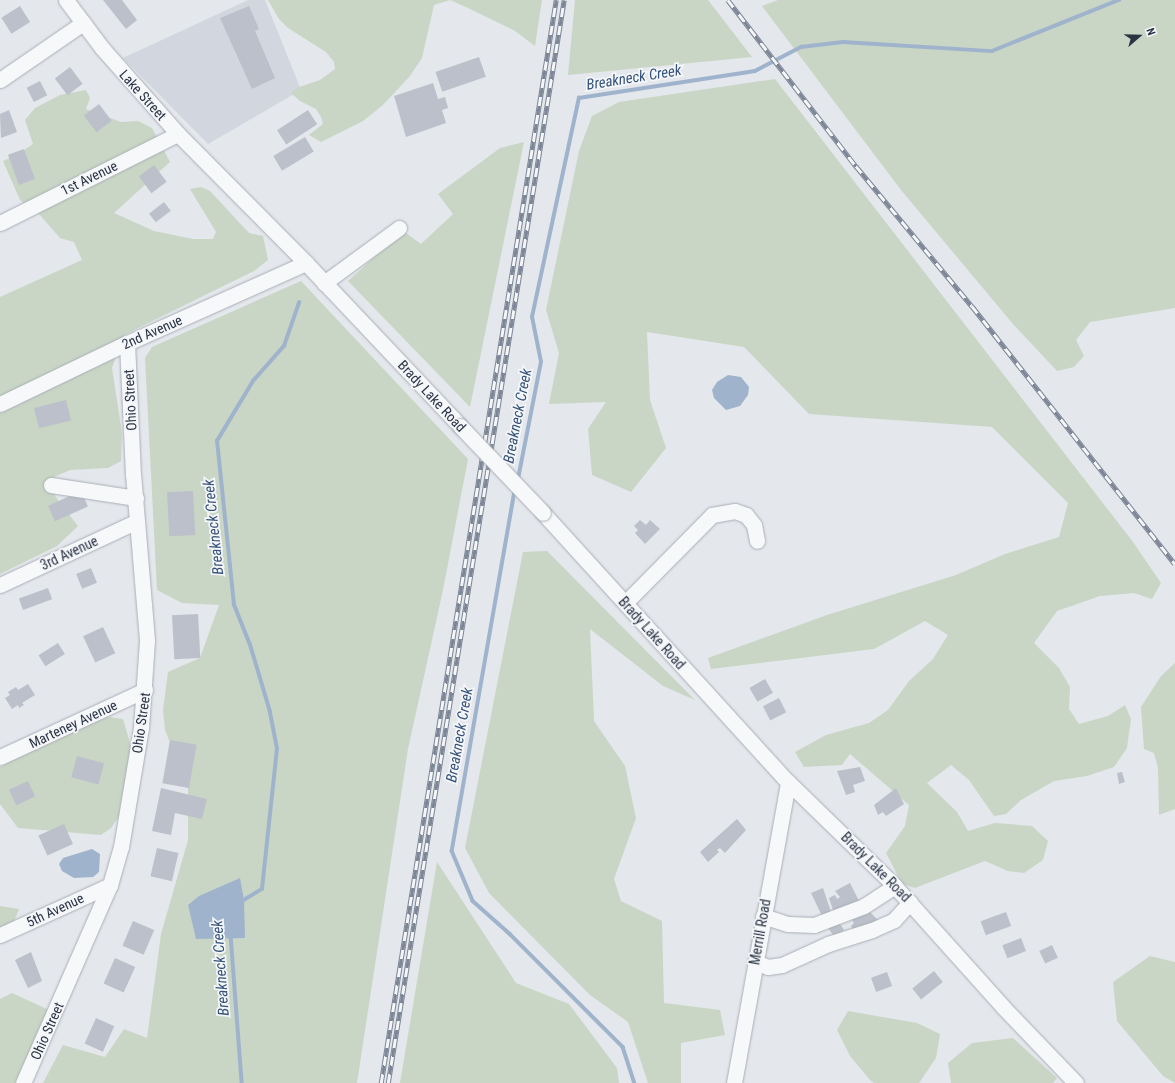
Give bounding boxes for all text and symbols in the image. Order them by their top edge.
north arrow [1119,16,1159,56]
text: N [1143,26,1158,37]
water label: Breakneck Creek [585,62,683,94]
street label: Lake Street [116,66,170,124]
street label: 1st Avenue [58,157,120,199]
street label: 2nd Avenue [119,311,185,353]
street label: Brady Lake Road [395,357,469,435]
water label: Breakneck Creek [500,367,536,465]
street label: Ohio Street [120,369,140,431]
water label: Breakneck Creek [200,478,228,576]
street label: 3rd Avenue [38,532,100,574]
street label: Brady Lake Road [615,593,689,673]
water label: Breakneck Creek [443,686,477,784]
street label: Ohio Street [128,691,154,755]
street label: Marteney Avenue [26,696,120,752]
street label: Brady Lake Road [838,829,914,905]
street label: 5th Avenue [24,889,86,931]
street label: Merrill Road [746,898,774,966]
water label: Breakneck Creek [209,920,233,1016]
street label: Ohio Street [27,1000,67,1062]

